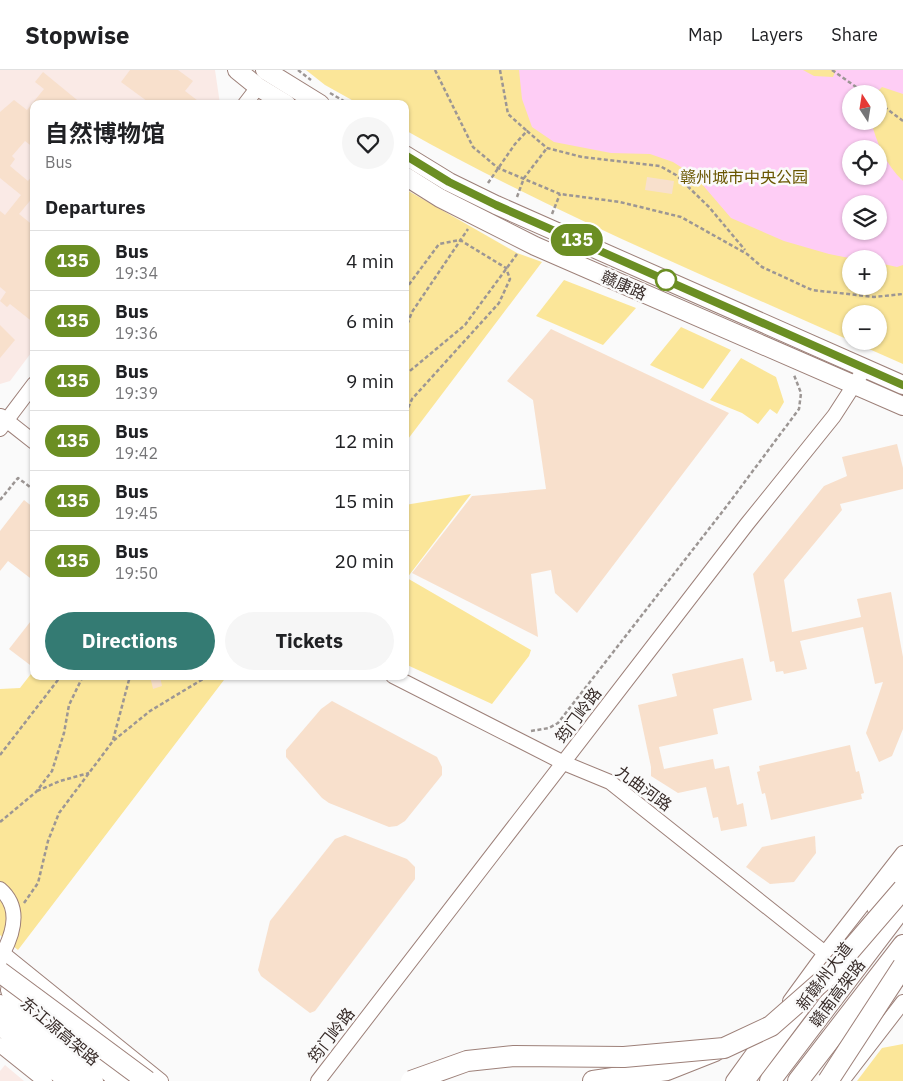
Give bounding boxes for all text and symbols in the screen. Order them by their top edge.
text: Stopwise [25,19,129,51]
text: Map [688,23,723,46]
text: Layers [751,23,803,46]
text: Share [831,23,878,46]
north arrow [842,85,888,130]
map controls [842,85,887,350]
text: 自然博物馆 [45,117,165,149]
button: heart [342,117,394,169]
button: locate [842,140,887,185]
text: Bus [45,152,72,172]
park label: 赣州城市中央公园 [680,167,808,187]
text: Departures [45,195,145,219]
button: layers [842,195,887,240]
line badge: 135 [548,224,606,256]
text: 135 [561,228,593,251]
text: Bus [115,239,149,263]
text: 135 [56,249,89,272]
text: 4 min [346,249,394,273]
button: + [842,250,887,295]
text: 19:34 [115,263,158,283]
street label: 赣康路 [598,266,650,304]
unlabelled marker [655,269,677,291]
text: Bus [115,299,149,323]
button: − [842,305,887,350]
text: 135 [56,309,89,332]
text: 6 min [346,309,394,333]
text: 19:36 [115,323,158,343]
text: Bus [115,359,149,383]
text: 135 [56,369,89,392]
text: 9 min [346,369,394,393]
text: 19:39 [115,383,158,403]
text: Bus [115,419,149,443]
text: 135 [56,429,89,452]
text: 12 min [335,429,394,453]
text: 19:42 [115,443,158,463]
text: Bus [115,479,149,503]
text: 135 [56,489,89,512]
text: 15 min [335,489,394,513]
text: 19:45 [115,503,158,523]
text: Bus [115,539,149,563]
text: 135 [56,549,89,572]
text: 20 min [335,549,394,573]
text: 19:50 [115,563,158,583]
button: Directions [45,612,215,670]
button: Tickets [225,612,394,670]
street label: 筠门岭路 [551,683,605,747]
street label: 九曲河路 [612,761,676,815]
street label: 新赣州大道 [792,938,856,1014]
street label: 赣南高架路 [805,955,869,1031]
street label: 东江源高架路 [17,992,103,1070]
street label: 筠门岭路 [303,1004,359,1066]

